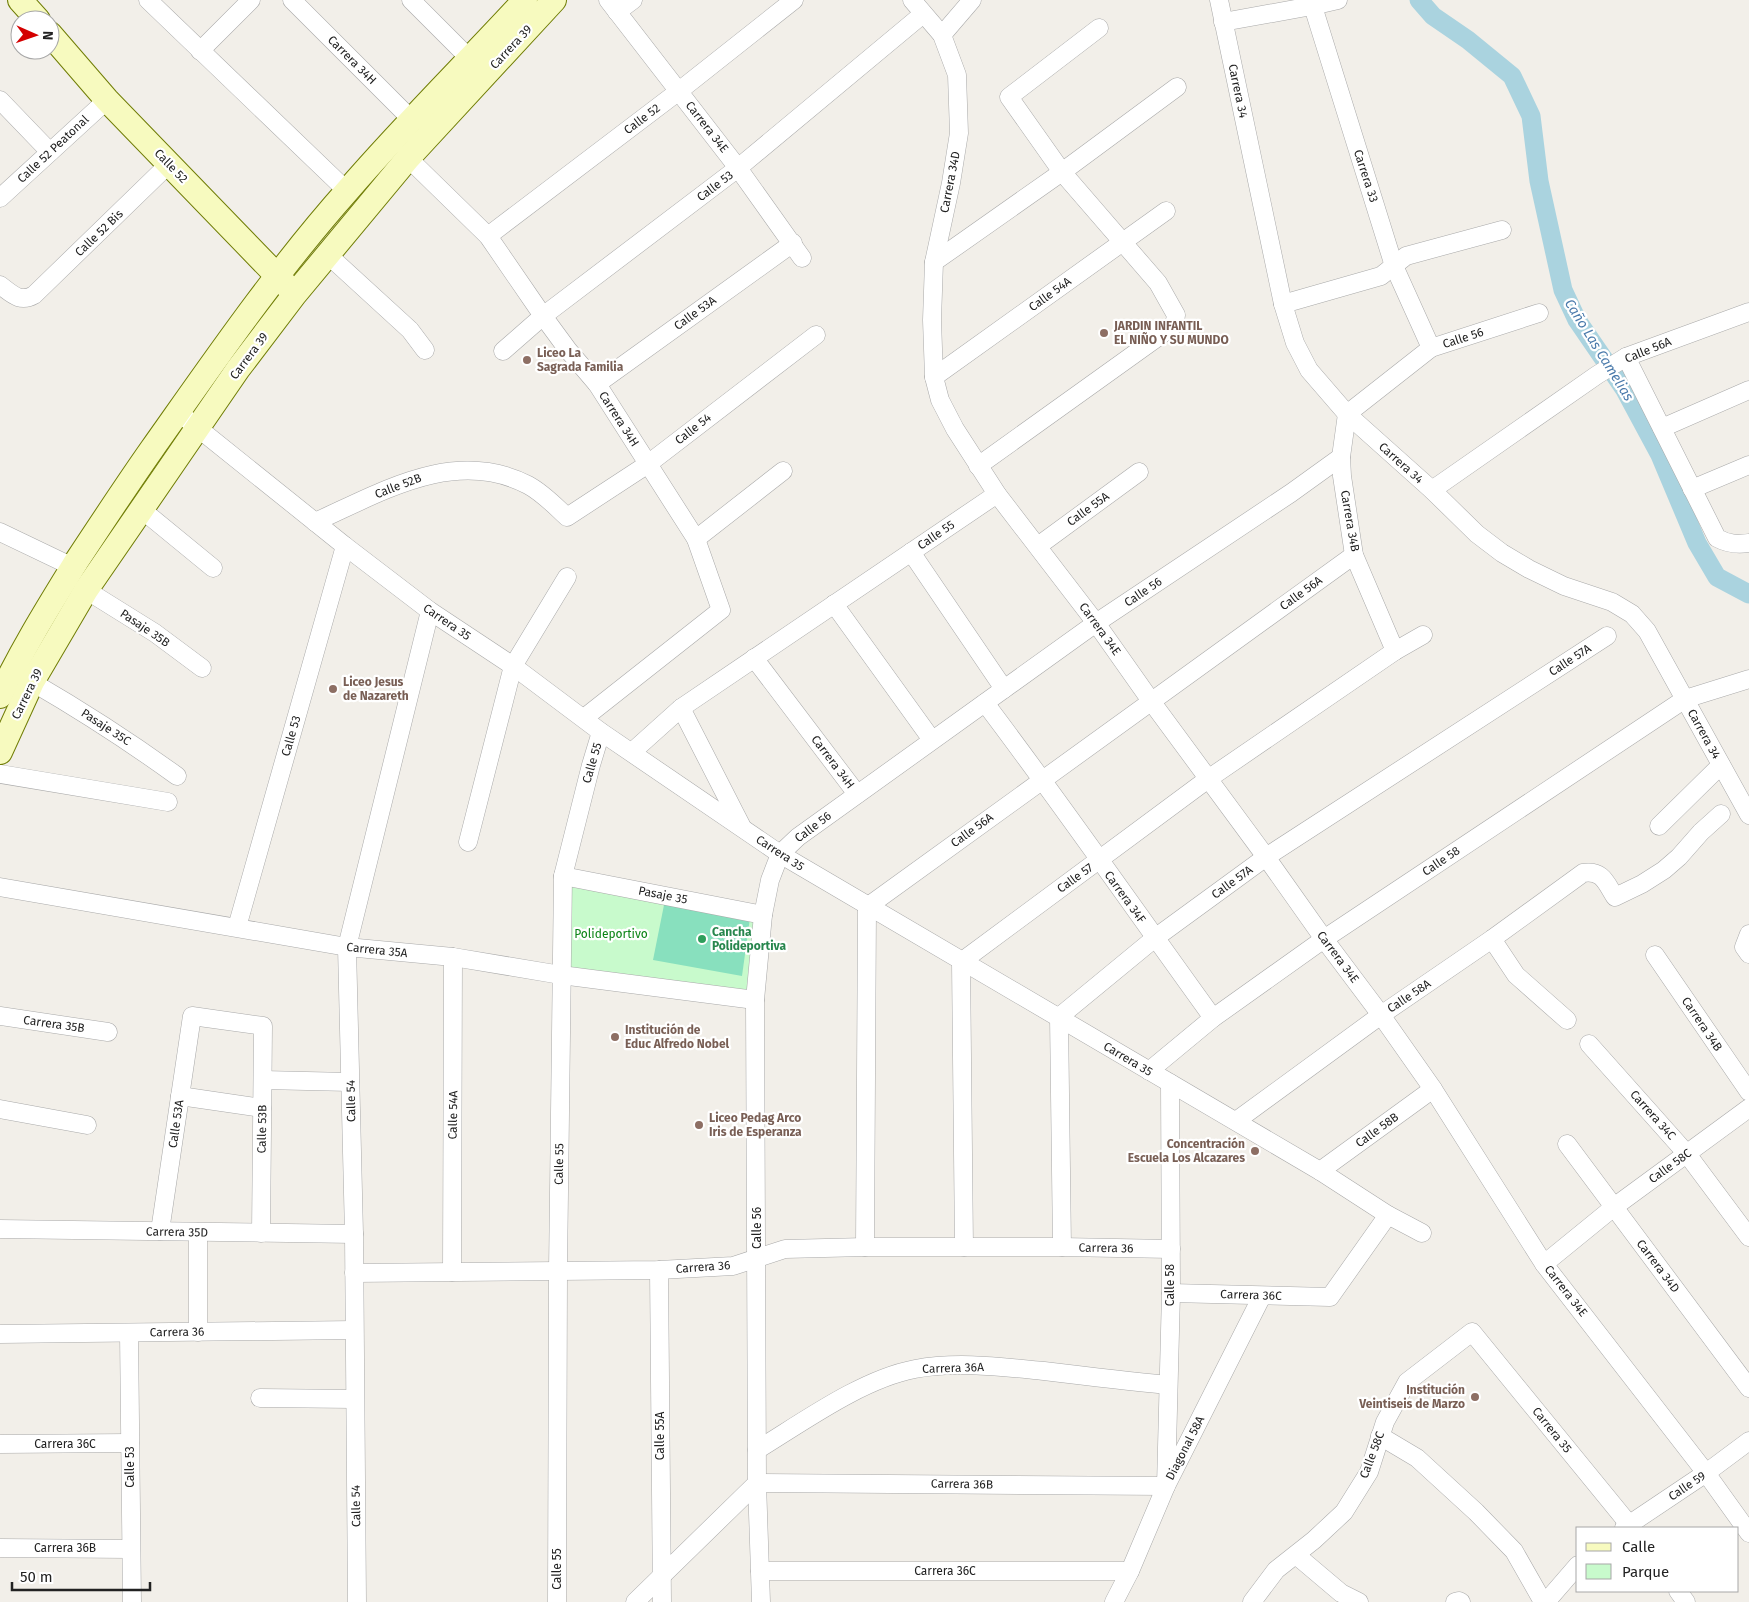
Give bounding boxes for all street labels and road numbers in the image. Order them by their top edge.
street label: Carrera 39 [487,22,535,72]
street label: Carrera 34H [325,33,379,87]
street label: Carrera 34 [1225,63,1251,120]
street label: Carrera 34E [683,99,731,155]
street label: Calle 52 [621,101,663,137]
street label: Calle 52 Peatonal [14,112,92,186]
street label: Calle 52 [152,146,190,186]
street label: Carrera 33 [1351,148,1381,204]
street label: Carrera 34D [937,150,963,214]
street label: Calle 53 [694,168,736,204]
street label: Calle 52 Bis [72,207,126,259]
street label: Calle 54A [1026,274,1074,314]
street label: Calle 53A [671,293,719,333]
street label: Calle 56 [1441,325,1485,351]
street label: Carrera 39 [227,330,271,382]
street label: Calle 56A [1623,334,1673,366]
street label: Carrera 34H [596,389,642,449]
street label: Calle 54 [672,410,714,447]
street label: Carrera 34 [1376,439,1427,487]
street label: Calle 52B [373,471,423,501]
street label: Calle 55A [1064,489,1112,529]
street label: Carrera 34B [1338,489,1362,553]
street label: Calle 55 [915,518,957,552]
street label: Calle 56A [1277,573,1325,613]
street label: Calle 56 [1122,574,1164,610]
street label: Carrera 34E [1076,600,1124,658]
street label: Carrera 35 [420,601,474,643]
street label: Pasaje 35B [117,606,173,650]
street label: Calle 57A [1546,641,1594,679]
street label: Carrera 39 [9,666,45,722]
street label: Pasaje 35C [79,706,134,748]
street label: Carrera 34 [1685,707,1724,762]
street label: Calle 53 [279,714,303,758]
street label: Carrera 34H [808,733,858,791]
street label: Calle 55 [580,741,604,785]
street label: Calle 56 [792,809,834,845]
street label: Calle 56A [948,810,996,850]
street label: Carrera 35 [753,832,807,874]
street label: Calle 58 [1420,843,1463,879]
street label: Calle 57 [1054,860,1096,896]
street label: Calle 57A [1209,862,1255,902]
street label: Carrera 34F [1101,868,1149,926]
street label: Pasaje 35 [637,883,689,907]
street label: Carrera 34E [1314,928,1362,986]
street label: Carrera 35A [346,940,408,960]
street label: Calle 58A [1385,976,1433,1016]
street label: Carrera 34B [1679,994,1725,1054]
street label: Carrera 35B [22,1013,86,1035]
street label: Carrera 35 [1101,1039,1155,1079]
street label: Calle 54 [344,1079,358,1122]
street label: Carrera 34C [1627,1087,1679,1143]
street label: Calle 54A [446,1090,460,1140]
street label: Calle 53A [166,1099,186,1149]
street label: Calle 53B [255,1104,269,1154]
street label: Calle 58B [1353,1110,1401,1150]
street label: Calle 55 [552,1143,566,1185]
street label: Calle 58C [1646,1146,1694,1186]
street label: Calle 56 [750,1207,764,1249]
street label: Carrera 35D [146,1224,208,1240]
street label: Carrera 34D [1634,1237,1683,1295]
street label: Carrera 36 [1078,1241,1134,1255]
street label: Carrera 36 [675,1258,731,1276]
street label: Calle 58 [1163,1263,1177,1306]
street label: Carrera 34E [1542,1263,1590,1319]
street label: Carrera 36C [1220,1287,1282,1303]
street label: Carrera 36 [149,1325,205,1339]
street label: Carrera 36A [922,1360,984,1376]
street label: Carrera 35 [1529,1404,1575,1456]
street label: Calle 55A [653,1412,667,1460]
street label: Diagonal 58A [1163,1413,1207,1482]
street label: Calle 58C [1357,1429,1387,1480]
street label: Carrera 36C [34,1437,96,1451]
street label: Calle 53 [123,1446,137,1488]
street label: Calle 59 [1666,1468,1708,1504]
street label: Carrera 36B [931,1476,993,1492]
street label: Calle 54 [349,1484,363,1527]
street label: Carrera 36B [34,1541,96,1555]
street label: Calle 55 [550,1548,564,1590]
street label: Carrera 36C [914,1564,976,1578]

